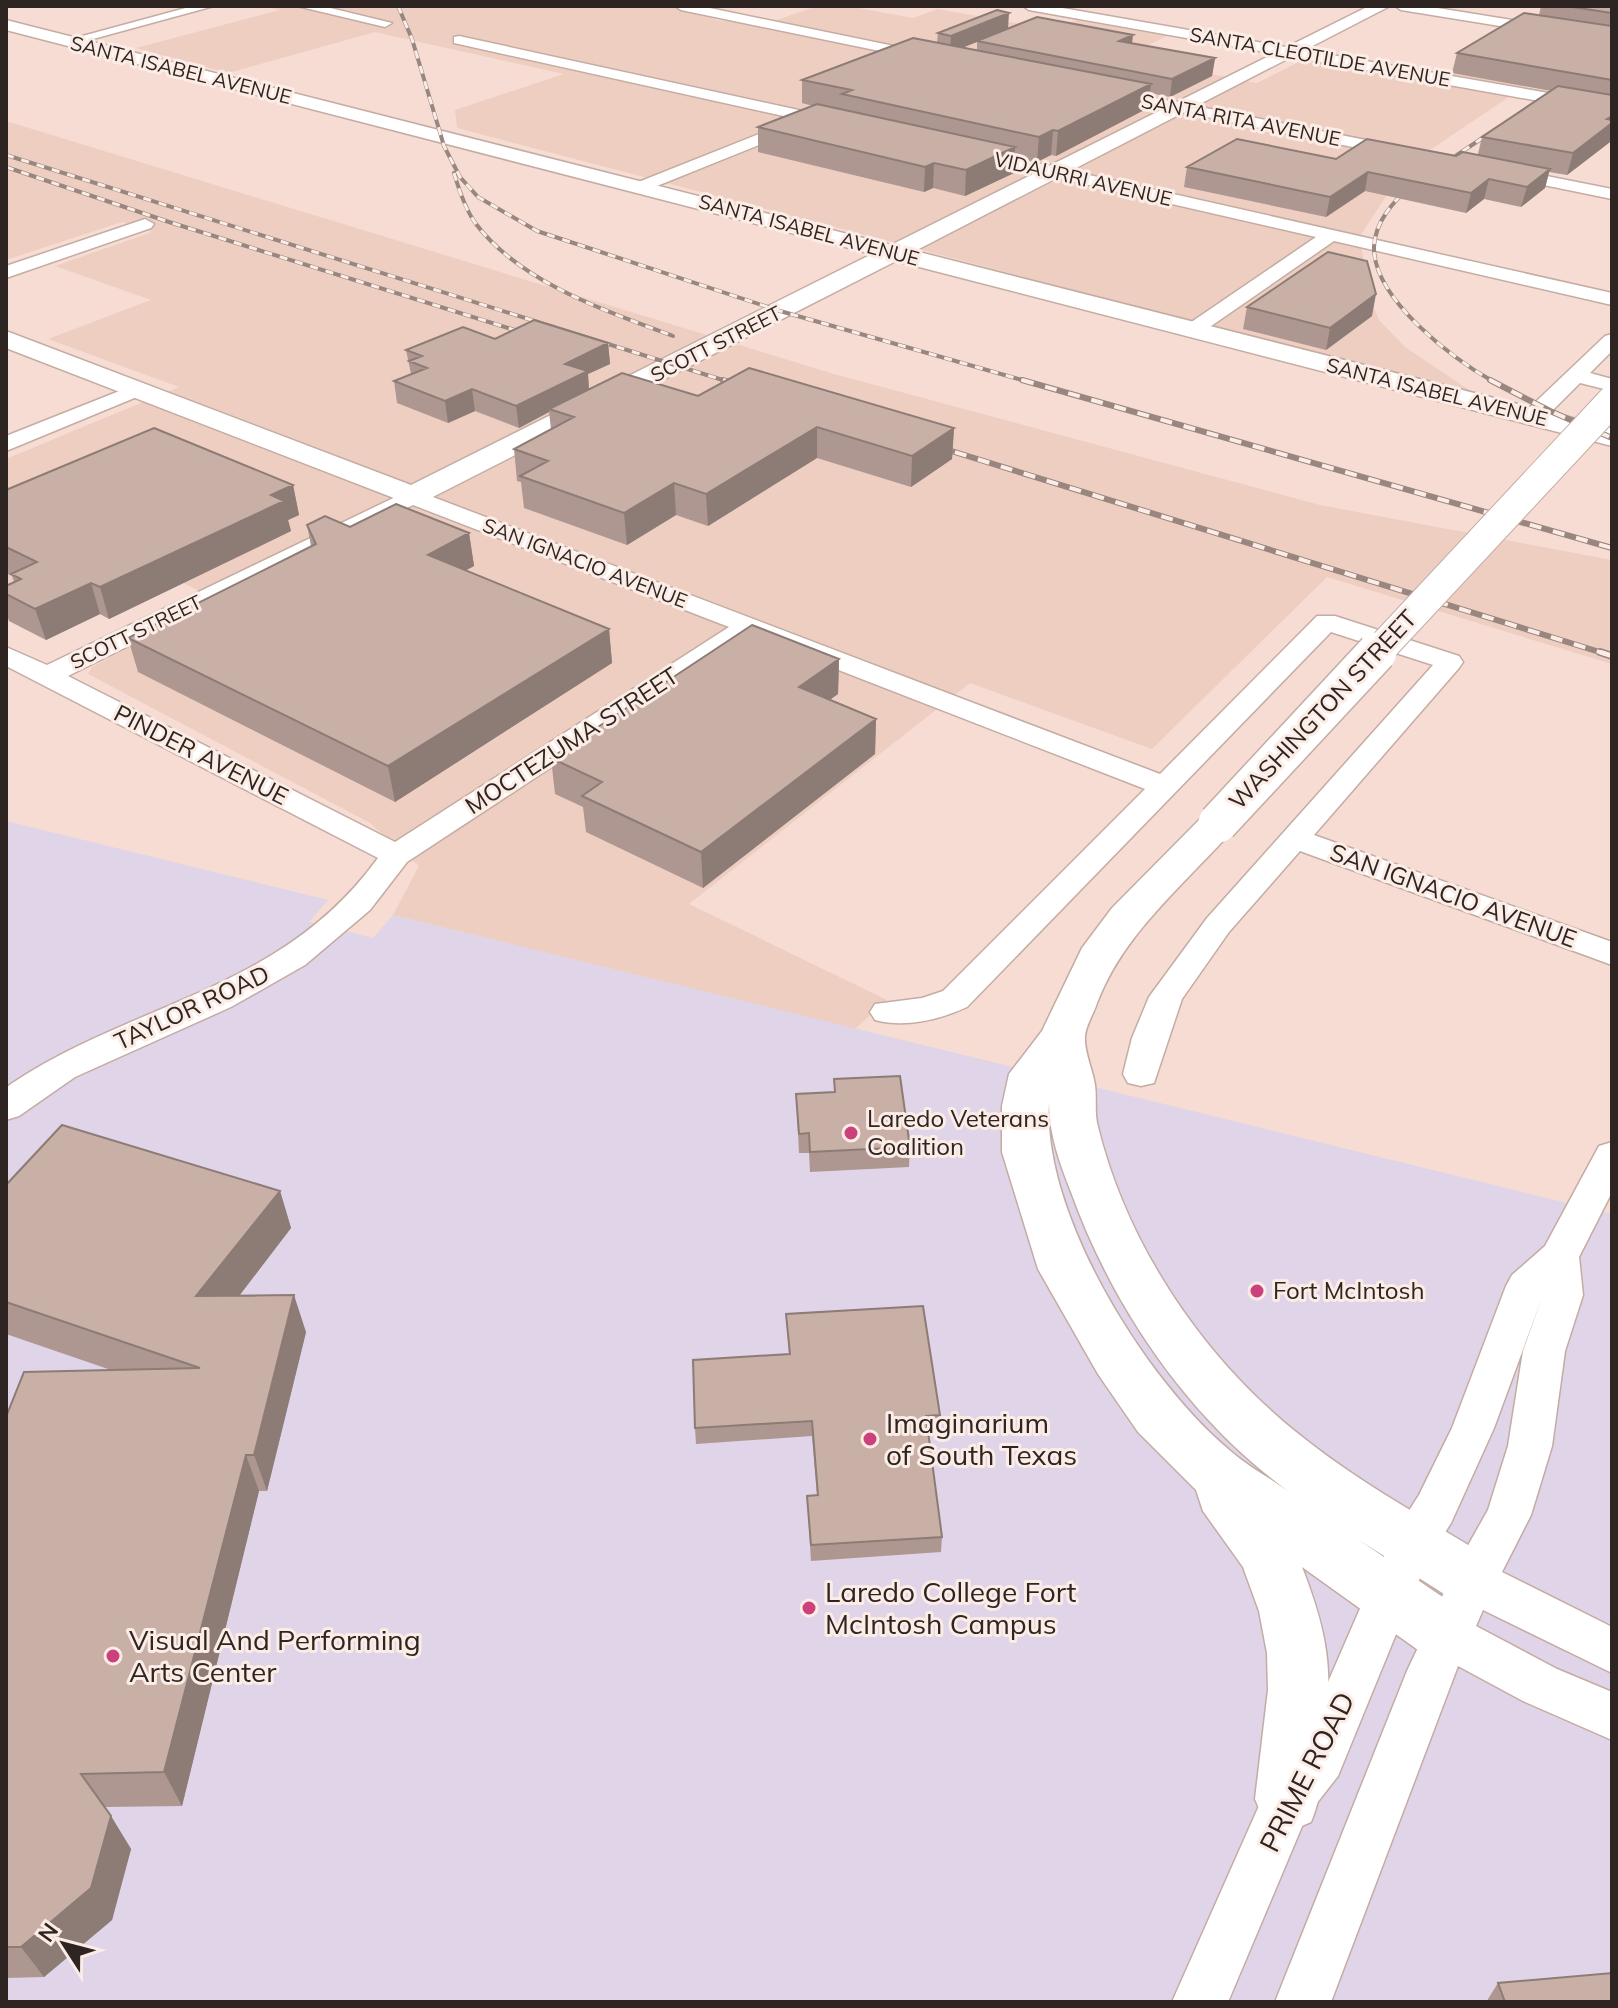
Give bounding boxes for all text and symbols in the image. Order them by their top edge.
street label: SANTA CLEOTILDE AVENUE [1188,21,1452,92]
street label: SANTA ISABEL AVENUE [68,30,294,109]
street label: SANTA RITA AVENUE [1139,88,1343,151]
street label: VIDAURRI AVENUE [992,146,1174,211]
street label: SANTA ISABEL AVENUE [696,188,922,271]
street label: SCOTT STREET [646,300,785,387]
street label: SANTA ISABEL AVENUE [1324,352,1550,431]
street label: SAN IGNACIO AVENUE [480,512,691,613]
street label: SCOTT STREET [66,589,206,674]
street label: WASHINGTON STREET [1222,603,1423,815]
street label: MOCTEZUMA STREET [459,660,684,820]
street label: PINDER AVENUE [109,697,294,811]
street label: SAN IGNACIO AVENUE [1326,837,1581,954]
street label: TAYLOR ROAD [109,958,274,1056]
place label: Laredo Veterans Coalition [867,1103,1049,1161]
marker: Laredo Veterans Coalition [842,1124,860,1142]
place label: Fort McIntosh [1273,1275,1424,1305]
marker: Fort McIntosh [1248,1282,1266,1300]
place label: Imaginarium of South Texas [886,1405,1077,1472]
marker: Imaginarium of South Texas [861,1430,879,1448]
place label: Laredo College Fort McIntosh Campus [825,1574,1077,1641]
marker: Laredo College Fort McIntosh Campus [800,1599,818,1617]
place label: Visual And Performing Arts Center [129,1622,421,1689]
marker: Visual And Performing Arts Center [104,1647,122,1665]
street label: PRIME ROAD [1251,1686,1362,1858]
north arrow [24,1904,104,1984]
text: N [32,1917,64,1947]

